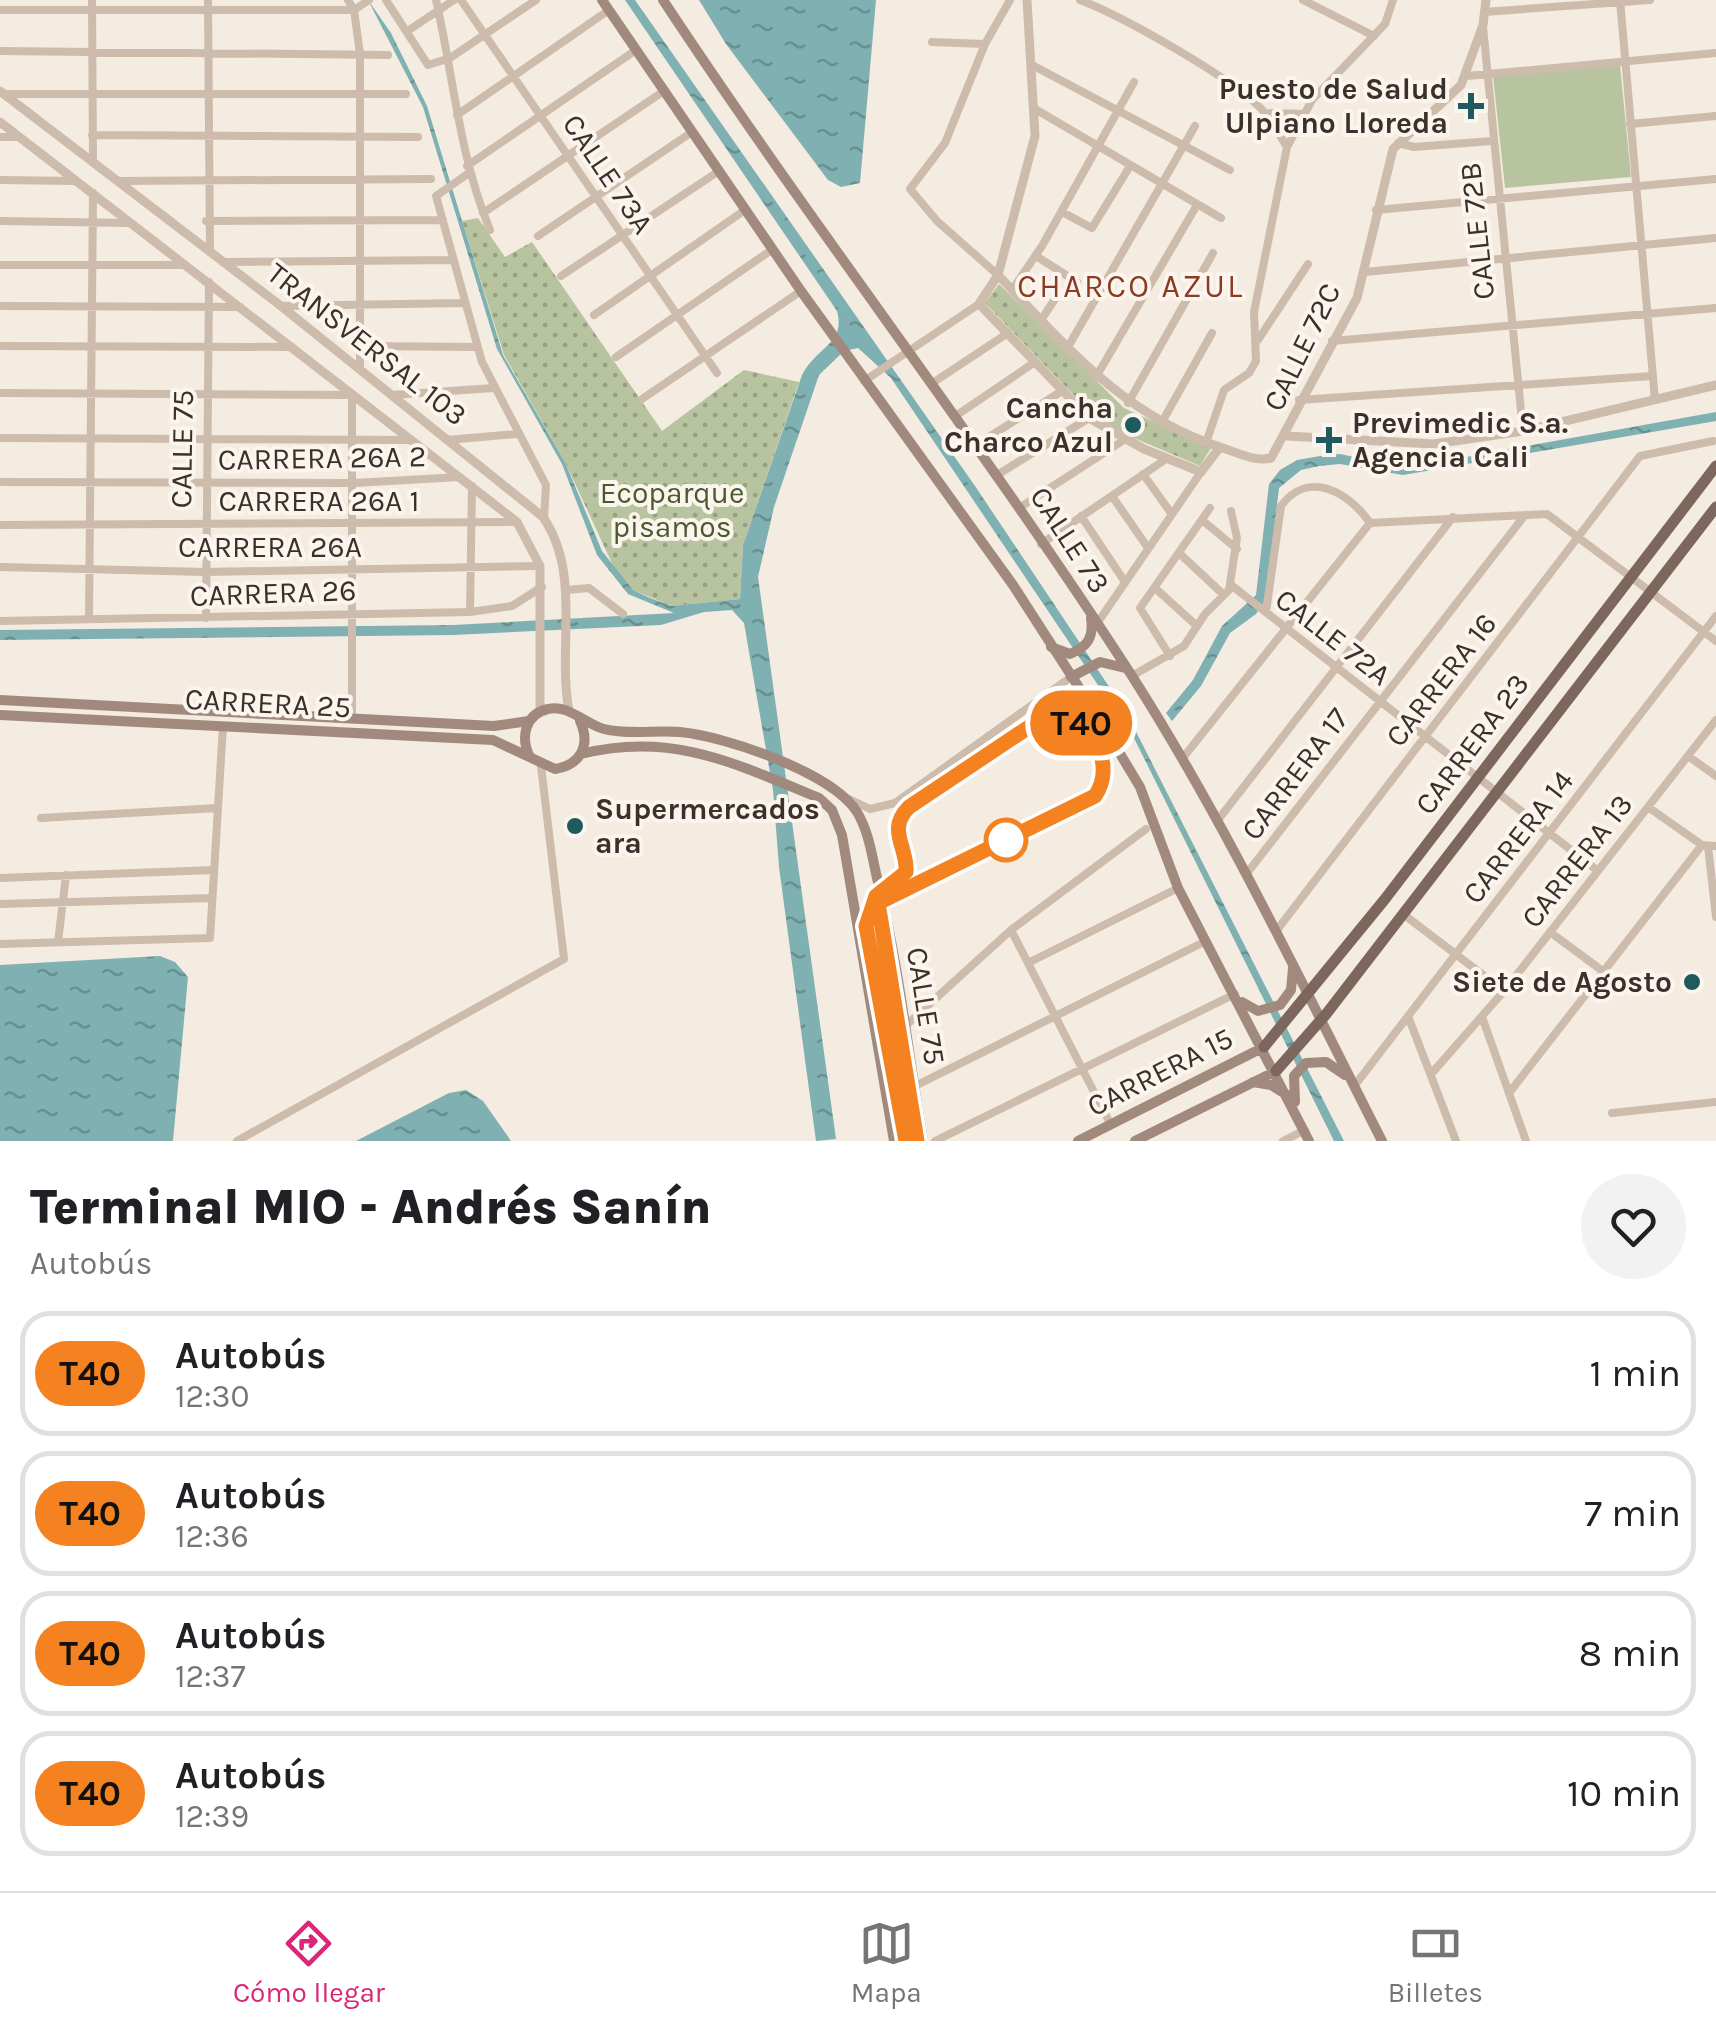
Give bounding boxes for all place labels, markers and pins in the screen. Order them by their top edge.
place label: Puesto de Salud Ulpiano Lloreda [1219,71,1448,141]
marker: Puesto de Salud Ulpiano Lloreda [1458,93,1484,119]
place label: Cancha Charco Azul [944,390,1113,460]
place label: Previmedic S.a. Agencia Cali [1352,405,1568,475]
marker: Cancha Charco Azul [1122,414,1144,436]
marker: Previmedic S.a. Agencia Cali [1316,427,1342,453]
place label: Supermercados ara [595,791,820,861]
marker: Supermercados ara [564,815,586,837]
unlabelled marker [985,819,1027,861]
place label: Siete de Agosto [1452,964,1672,1000]
marker: Siete de Agosto [1681,971,1703,993]

